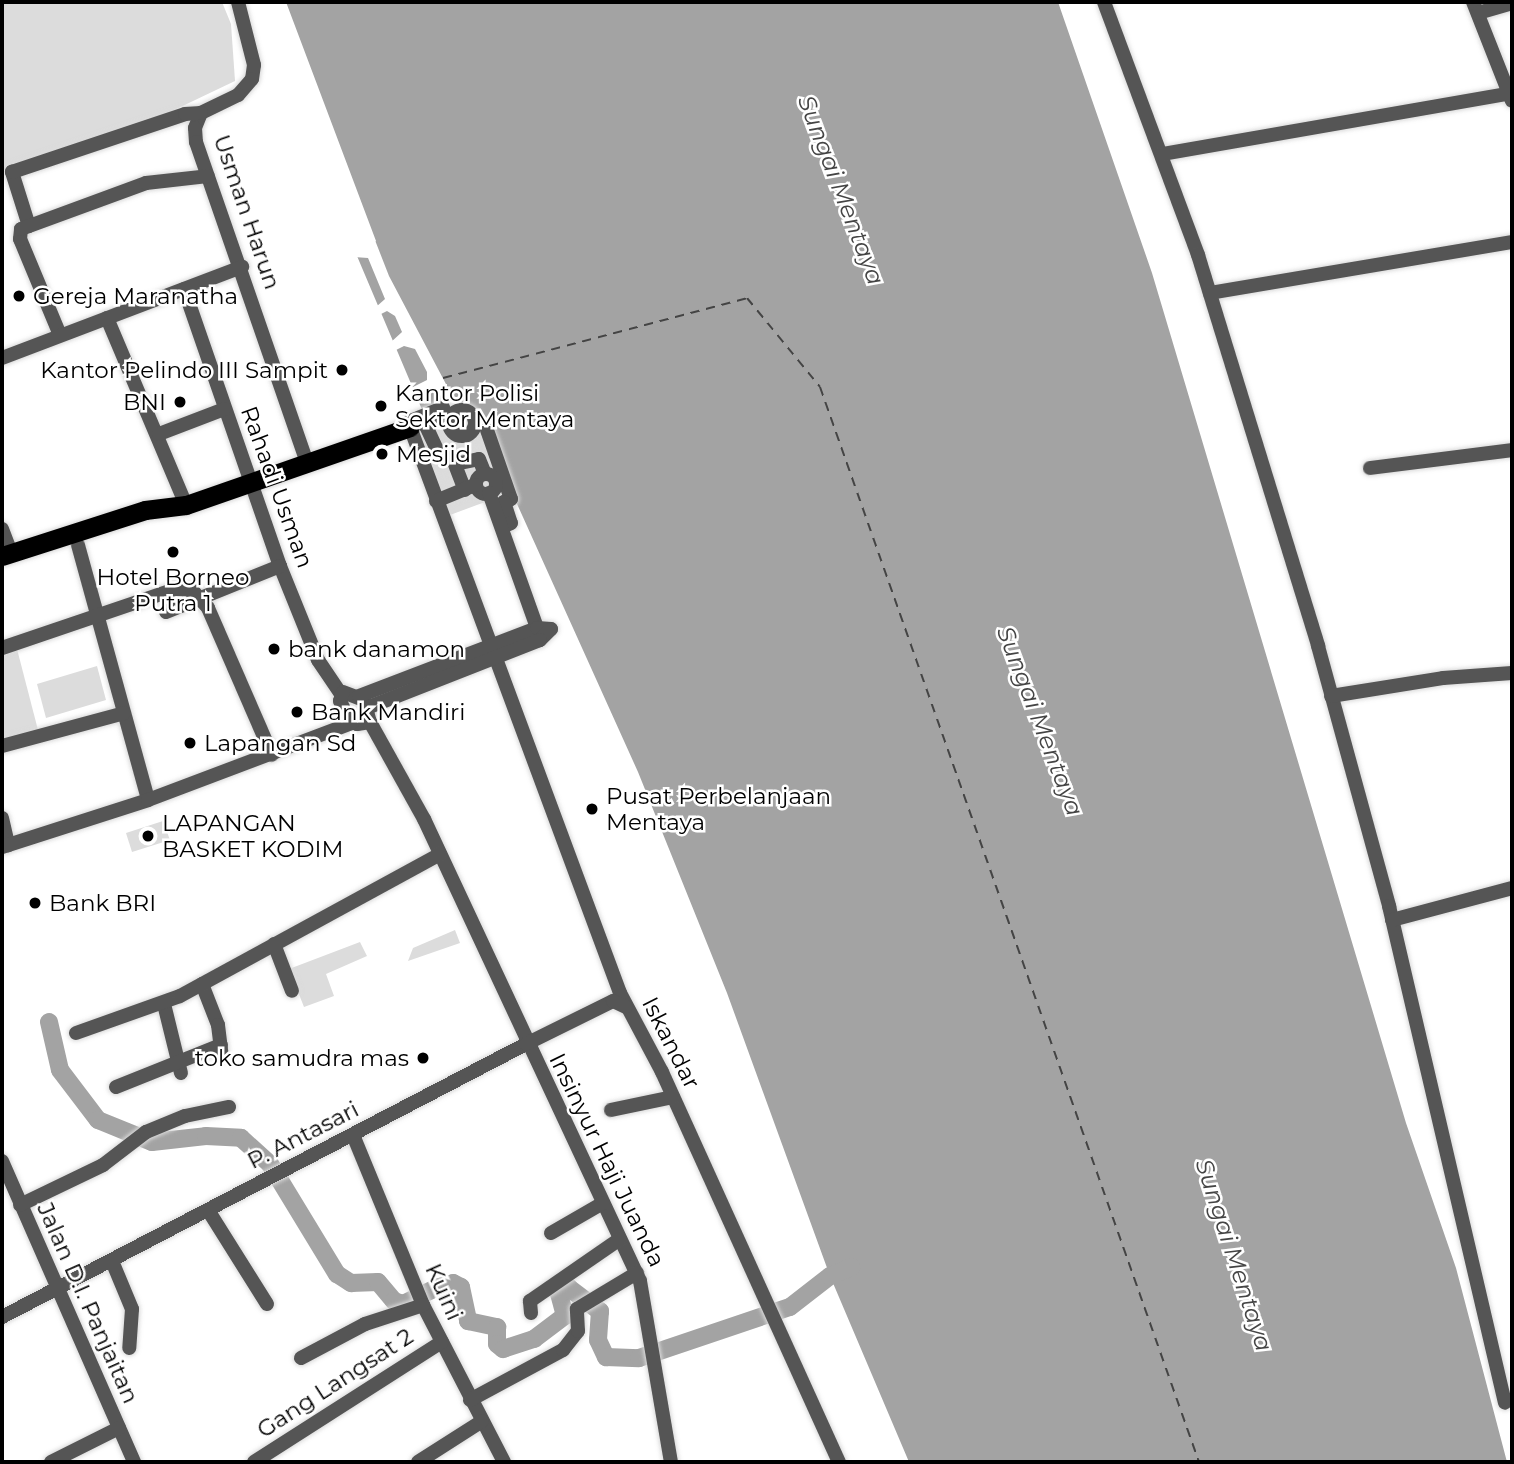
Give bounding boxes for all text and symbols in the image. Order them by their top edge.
water label: Sungai Mentaya [792,91,890,289]
street label: Usman Harun [208,131,286,293]
place label: Gereja Maranatha [33,282,238,310]
marker: Gereja Maranatha [11,288,27,304]
place label: Kantor Pelindo III Sampit [40,356,328,384]
marker: Kantor Pelindo III Sampit [334,362,350,378]
place label: Kantor Polisi Sektor Mentaya [395,379,574,433]
place label: BNI [123,388,166,416]
marker: BNI [172,394,188,410]
marker: Kantor Polisi Sektor Mentaya [373,398,389,414]
street label: Rahadi Usman [235,402,319,572]
place label: Mesjid [396,440,471,468]
marker: Mesjid [374,446,390,462]
marker: Hotel Borneo Putra 1 [165,544,181,560]
place label: Hotel Borneo Putra 1 [97,563,249,617]
water label: Sungai Mentaya [991,622,1089,820]
place label: bank danamon [288,635,465,663]
marker: bank danamon [266,641,282,657]
place label: Bank Mandiri [311,698,465,726]
marker: Bank Mandiri [289,704,305,720]
place label: Lapangan Sd [204,729,356,757]
marker: Lapangan Sd [182,735,198,751]
place label: Pusat Perbelanjaan Mentaya [606,782,831,836]
marker: Pusat Perbelanjaan Mentaya [584,801,600,817]
place label: LAPANGAN BASKET KODIM [162,809,344,863]
marker: LAPANGAN BASKET KODIM [140,828,156,844]
place label: Bank BRI [49,889,156,917]
marker: Bank BRI [27,895,43,911]
street label: Iskandar [636,993,706,1093]
place label: toko samudra mas [195,1044,409,1072]
street label: Insinyur Haji Juanda [543,1049,671,1271]
marker: toko samudra mas [415,1050,431,1066]
street label: P. Antasari [243,1095,363,1175]
water label: Sungai Mentaya [1189,1155,1279,1355]
street label: Jalan D.I. Panjaitan [31,1198,145,1408]
street label: Kuini [419,1259,469,1325]
street label: Gang Langsat 2 [252,1322,418,1444]

